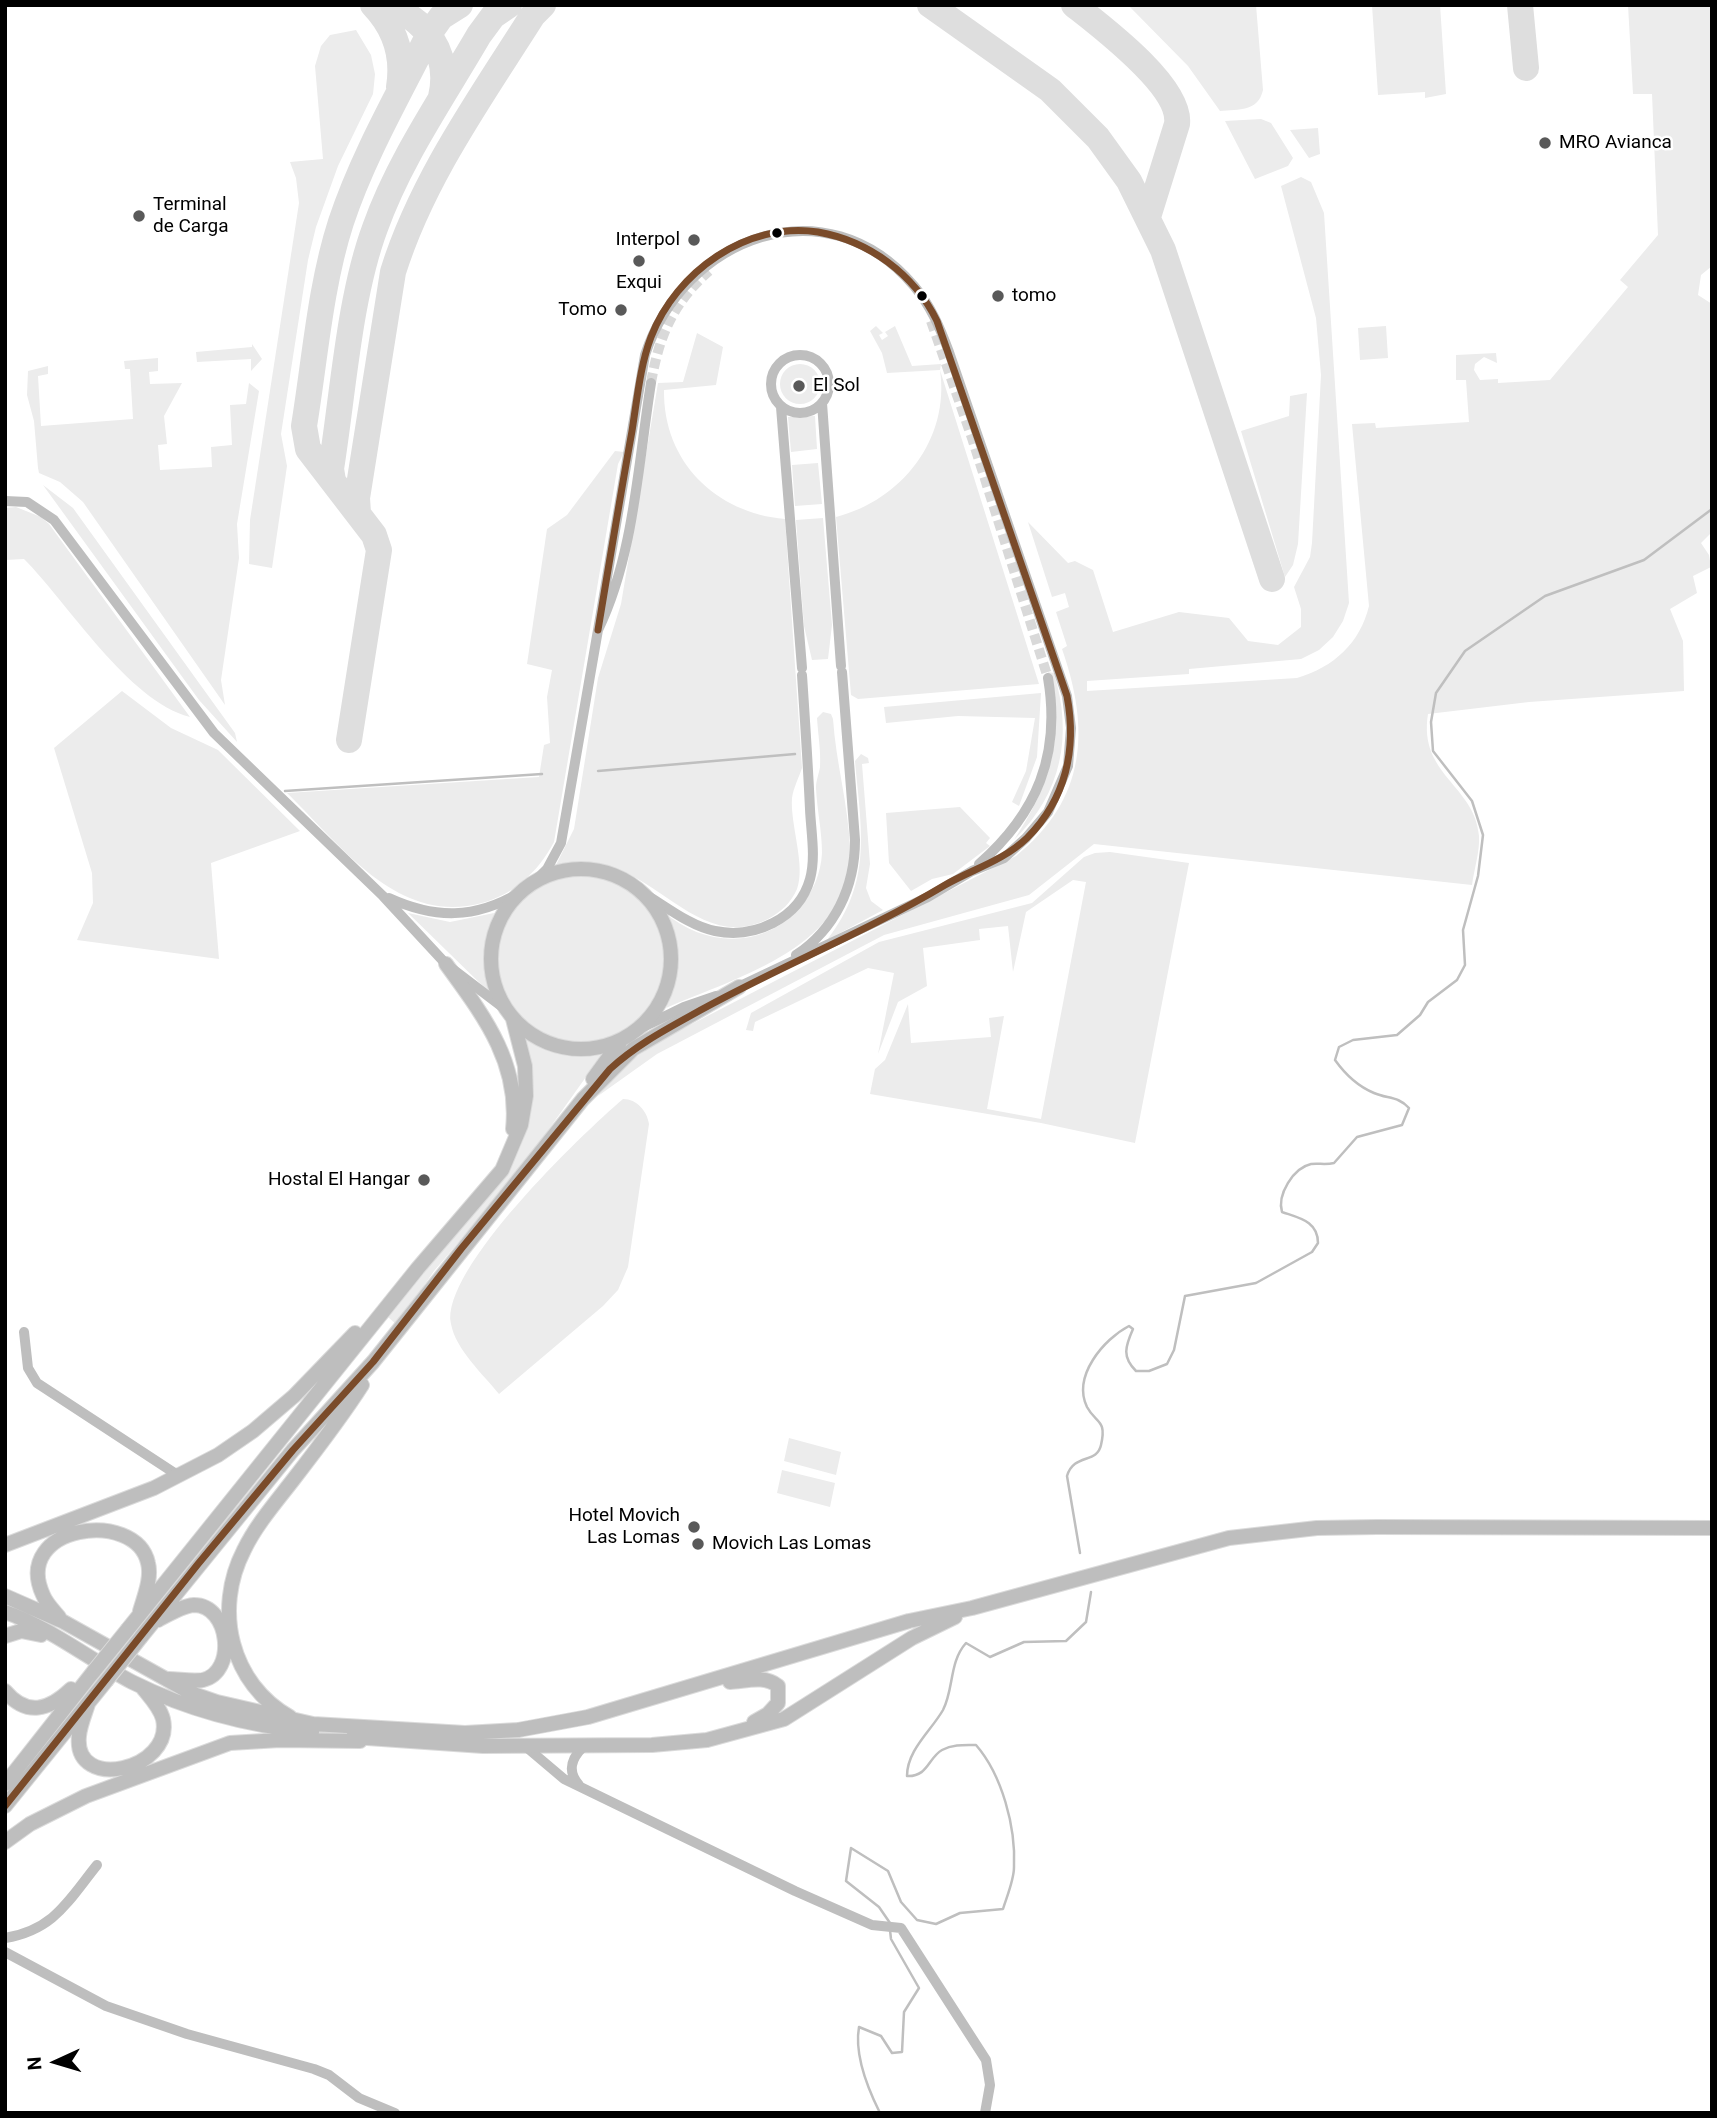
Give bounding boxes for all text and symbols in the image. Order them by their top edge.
place label: MRO Avianca [1559,132,1672,154]
marker: MRO Avianca [1537,135,1553,151]
place label: Terminal de Carga [153,194,228,238]
marker: Terminal de Carga [131,208,147,224]
unlabelled marker [770,226,784,240]
place label: Interpol [615,229,680,251]
marker: Interpol [686,232,702,248]
marker: Exqui [631,253,647,269]
place label: Exqui [616,272,662,294]
place label: tomo [1012,285,1056,307]
marker: tomo [990,288,1006,304]
unlabelled marker [915,289,929,303]
place label: Tomo [558,299,607,321]
marker: Tomo [613,302,629,318]
place label: El Sol [813,375,860,397]
marker: El Sol [791,378,807,394]
place label: Hostal El Hangar [268,1169,410,1191]
marker: Hostal El Hangar [416,1172,432,1188]
place label: Hotel Movich Las Lomas [568,1505,680,1549]
marker: Hotel Movich Las Lomas [686,1519,702,1535]
place label: Movich Las Lomas [712,1533,871,1555]
marker: Movich Las Lomas [690,1536,706,1552]
north arrow [21,2027,91,2097]
text: N [23,2056,46,2071]

